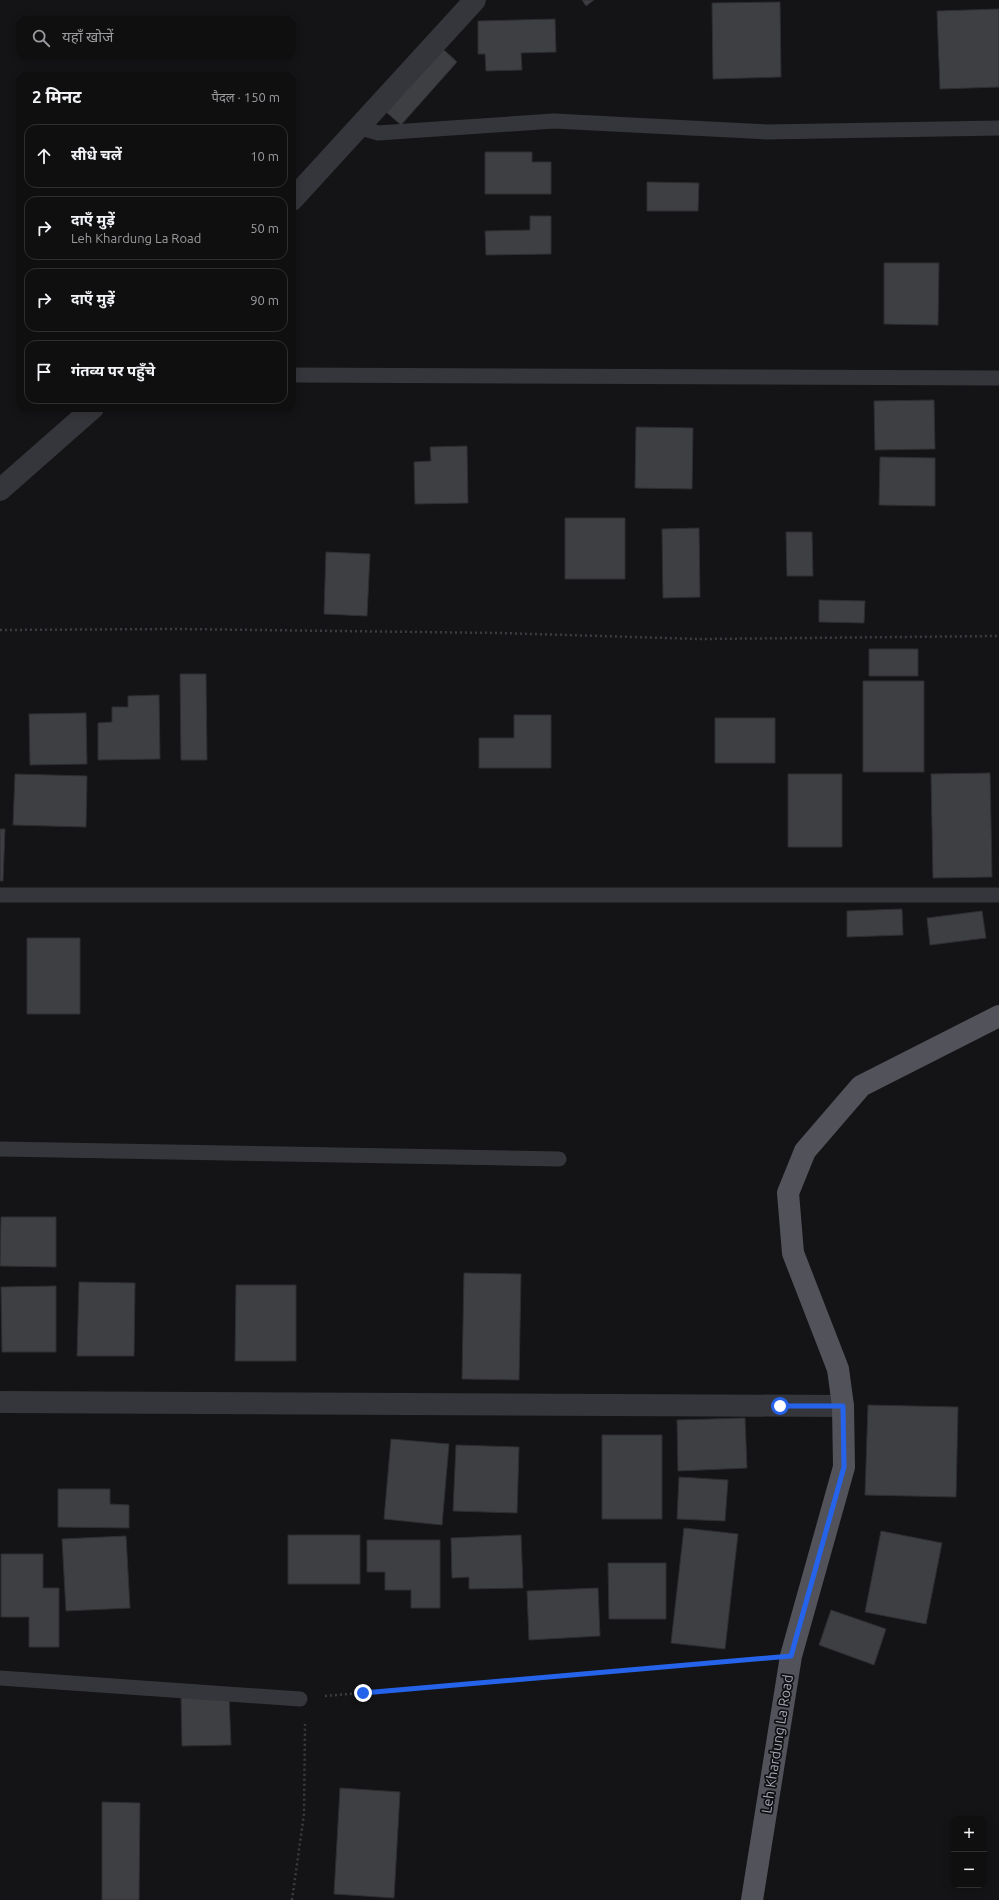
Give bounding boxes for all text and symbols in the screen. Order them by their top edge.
search box [16,16,296,60]
icon: search [30,27,52,49]
text: यहाँ खोजें [62,28,113,45]
text: 2 मिनट [32,87,81,106]
text: पैदल · 150 m [212,90,280,104]
icon: ahead [33,145,55,167]
text: सीधे चलें [71,146,122,163]
text: 10 m [250,149,279,163]
text: दाएँ मुड़ें [71,211,115,228]
icon: right [33,217,55,239]
text: 50 m [250,221,279,235]
text: Leh Khardung La Road [71,231,201,245]
icon: right [33,289,55,311]
text: दाएँ मुड़ें [71,290,115,307]
text: 90 m [250,293,279,307]
icon: arrive [33,361,55,383]
text: गंतव्य पर पहुँचे [71,362,155,379]
route start [771,1397,789,1415]
street label: Leh Khardung La Road [758,1673,796,1815]
route end [354,1684,372,1702]
map controls [951,1816,987,1888]
button: + [951,1816,987,1852]
button: − [951,1852,987,1888]

